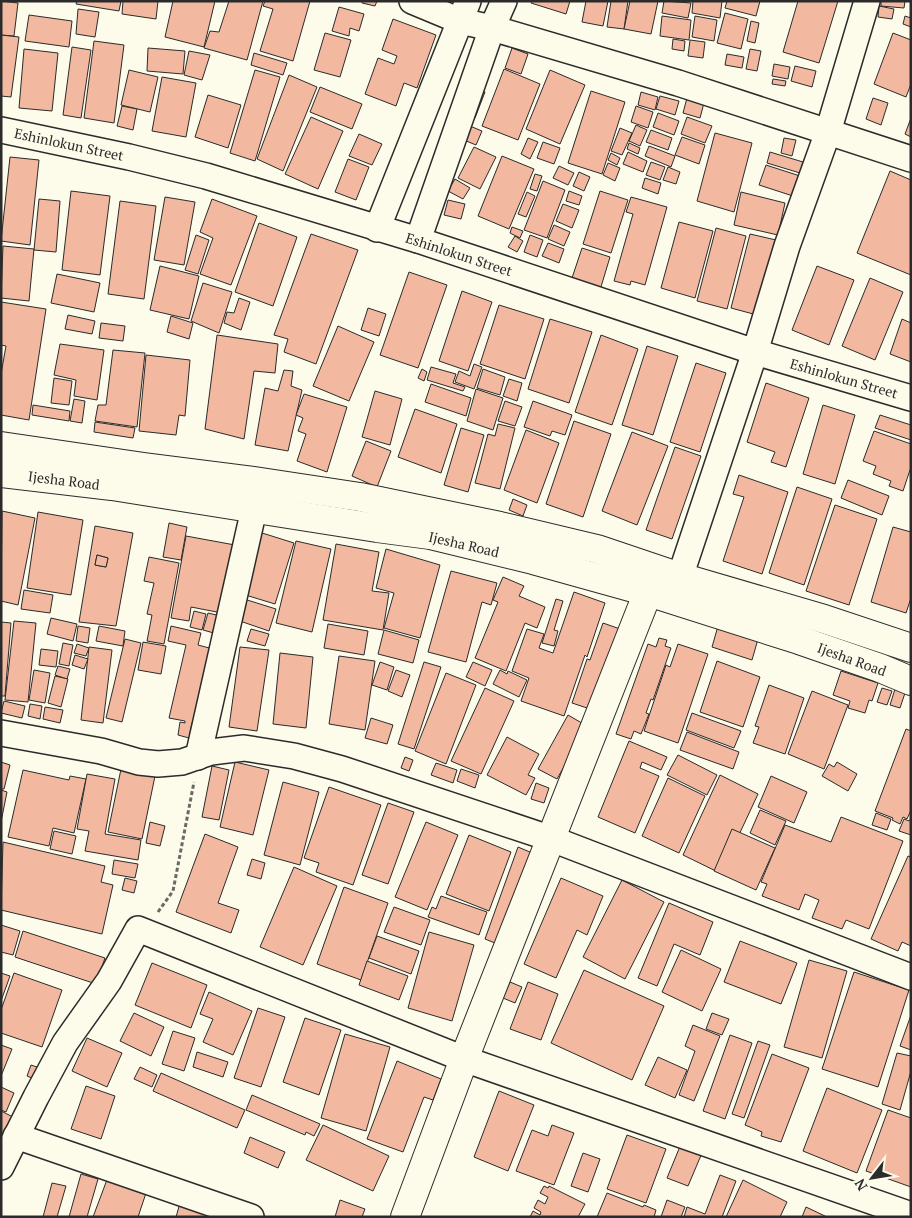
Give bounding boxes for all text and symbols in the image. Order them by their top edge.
street label: Eshinlokun Street [13,123,126,165]
street label: Eshinlokun Street [403,228,516,280]
street label: Eshinlokun Street [788,354,901,403]
street label: Ijesha Road [27,466,101,494]
street label: Ijesha Road [427,527,501,561]
street label: Ijesha Road [815,638,889,680]
north arrow [847,1153,897,1203]
text: N [849,1175,871,1194]

